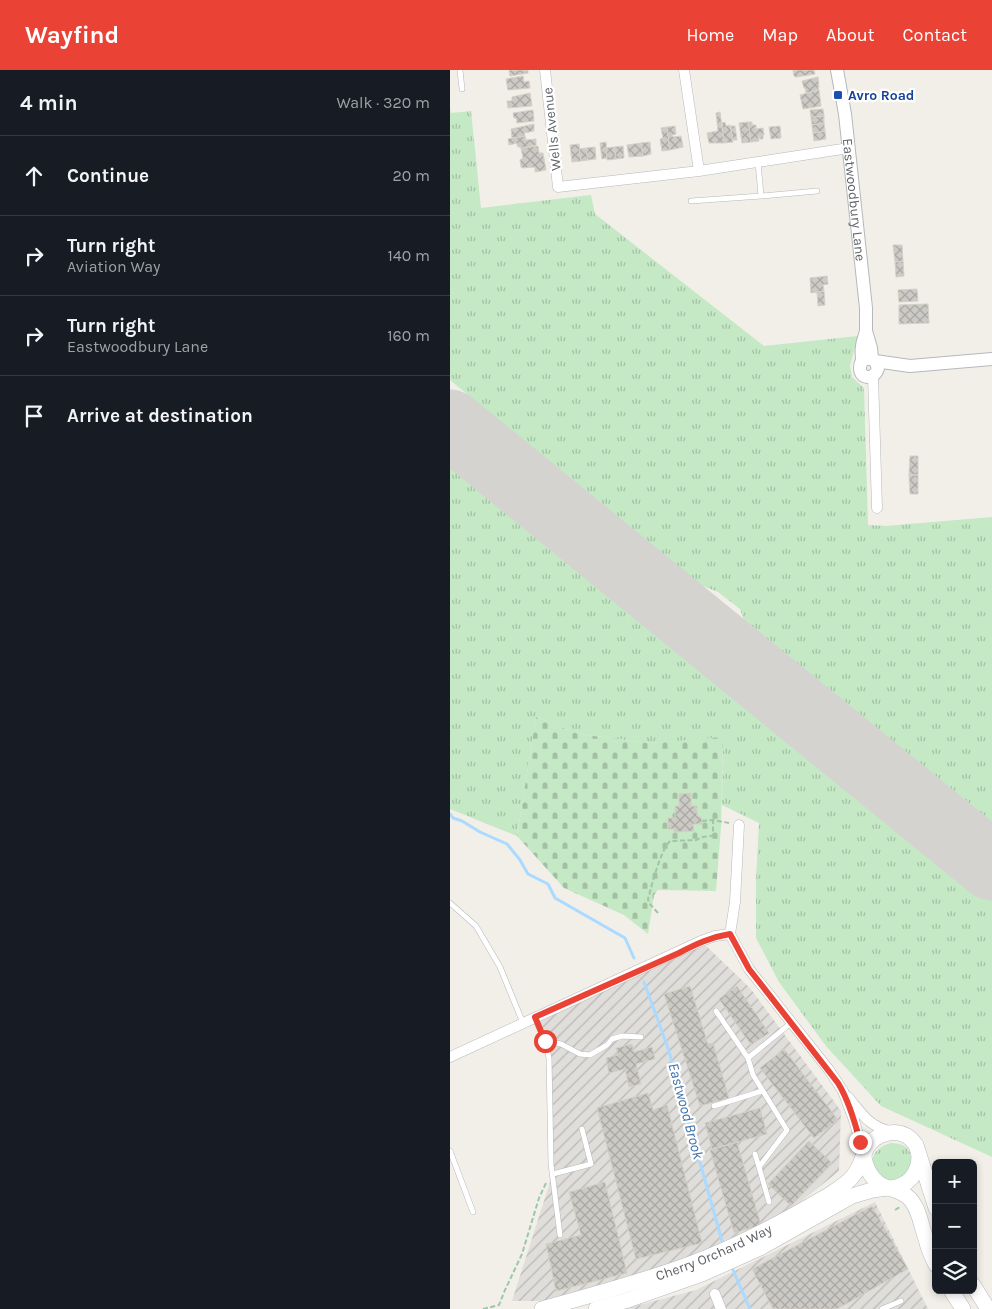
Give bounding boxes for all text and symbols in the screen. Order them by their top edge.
text: Wayfind [25,21,119,49]
text: Home [686,24,734,46]
text: Map [762,24,798,46]
text: About [826,24,875,46]
text: Contact [903,24,967,46]
street label: Wells Avenue [539,86,565,172]
place label: Avro Road [848,87,914,104]
marker: Avro Road [832,89,844,101]
text: 4 min [20,91,78,115]
text: Walk · 320 m [336,93,430,112]
street label: Eastwoodbury Lane [839,137,869,262]
icon: ahead [20,162,48,190]
text: Continue [67,165,149,187]
text: 20 m [392,166,430,185]
text: Turn right [67,235,156,257]
icon: right [20,242,48,270]
text: 140 m [388,246,430,265]
text: Aviation Way [67,257,161,276]
text: Turn right [67,315,156,337]
icon: right [20,322,48,350]
text: 160 m [387,326,430,345]
text: Eastwoodbury Lane [67,337,208,356]
icon: arrive [20,402,48,430]
text: Arrive at destination [67,405,253,427]
route start [534,1030,557,1053]
water label: Eastwood Brook [664,1061,708,1161]
route end [849,1131,872,1154]
map controls [932,1159,977,1294]
button: + [932,1159,977,1204]
button: − [932,1204,977,1249]
street label: Cherry Orchard Way [653,1220,775,1284]
button: layers [932,1249,977,1294]

